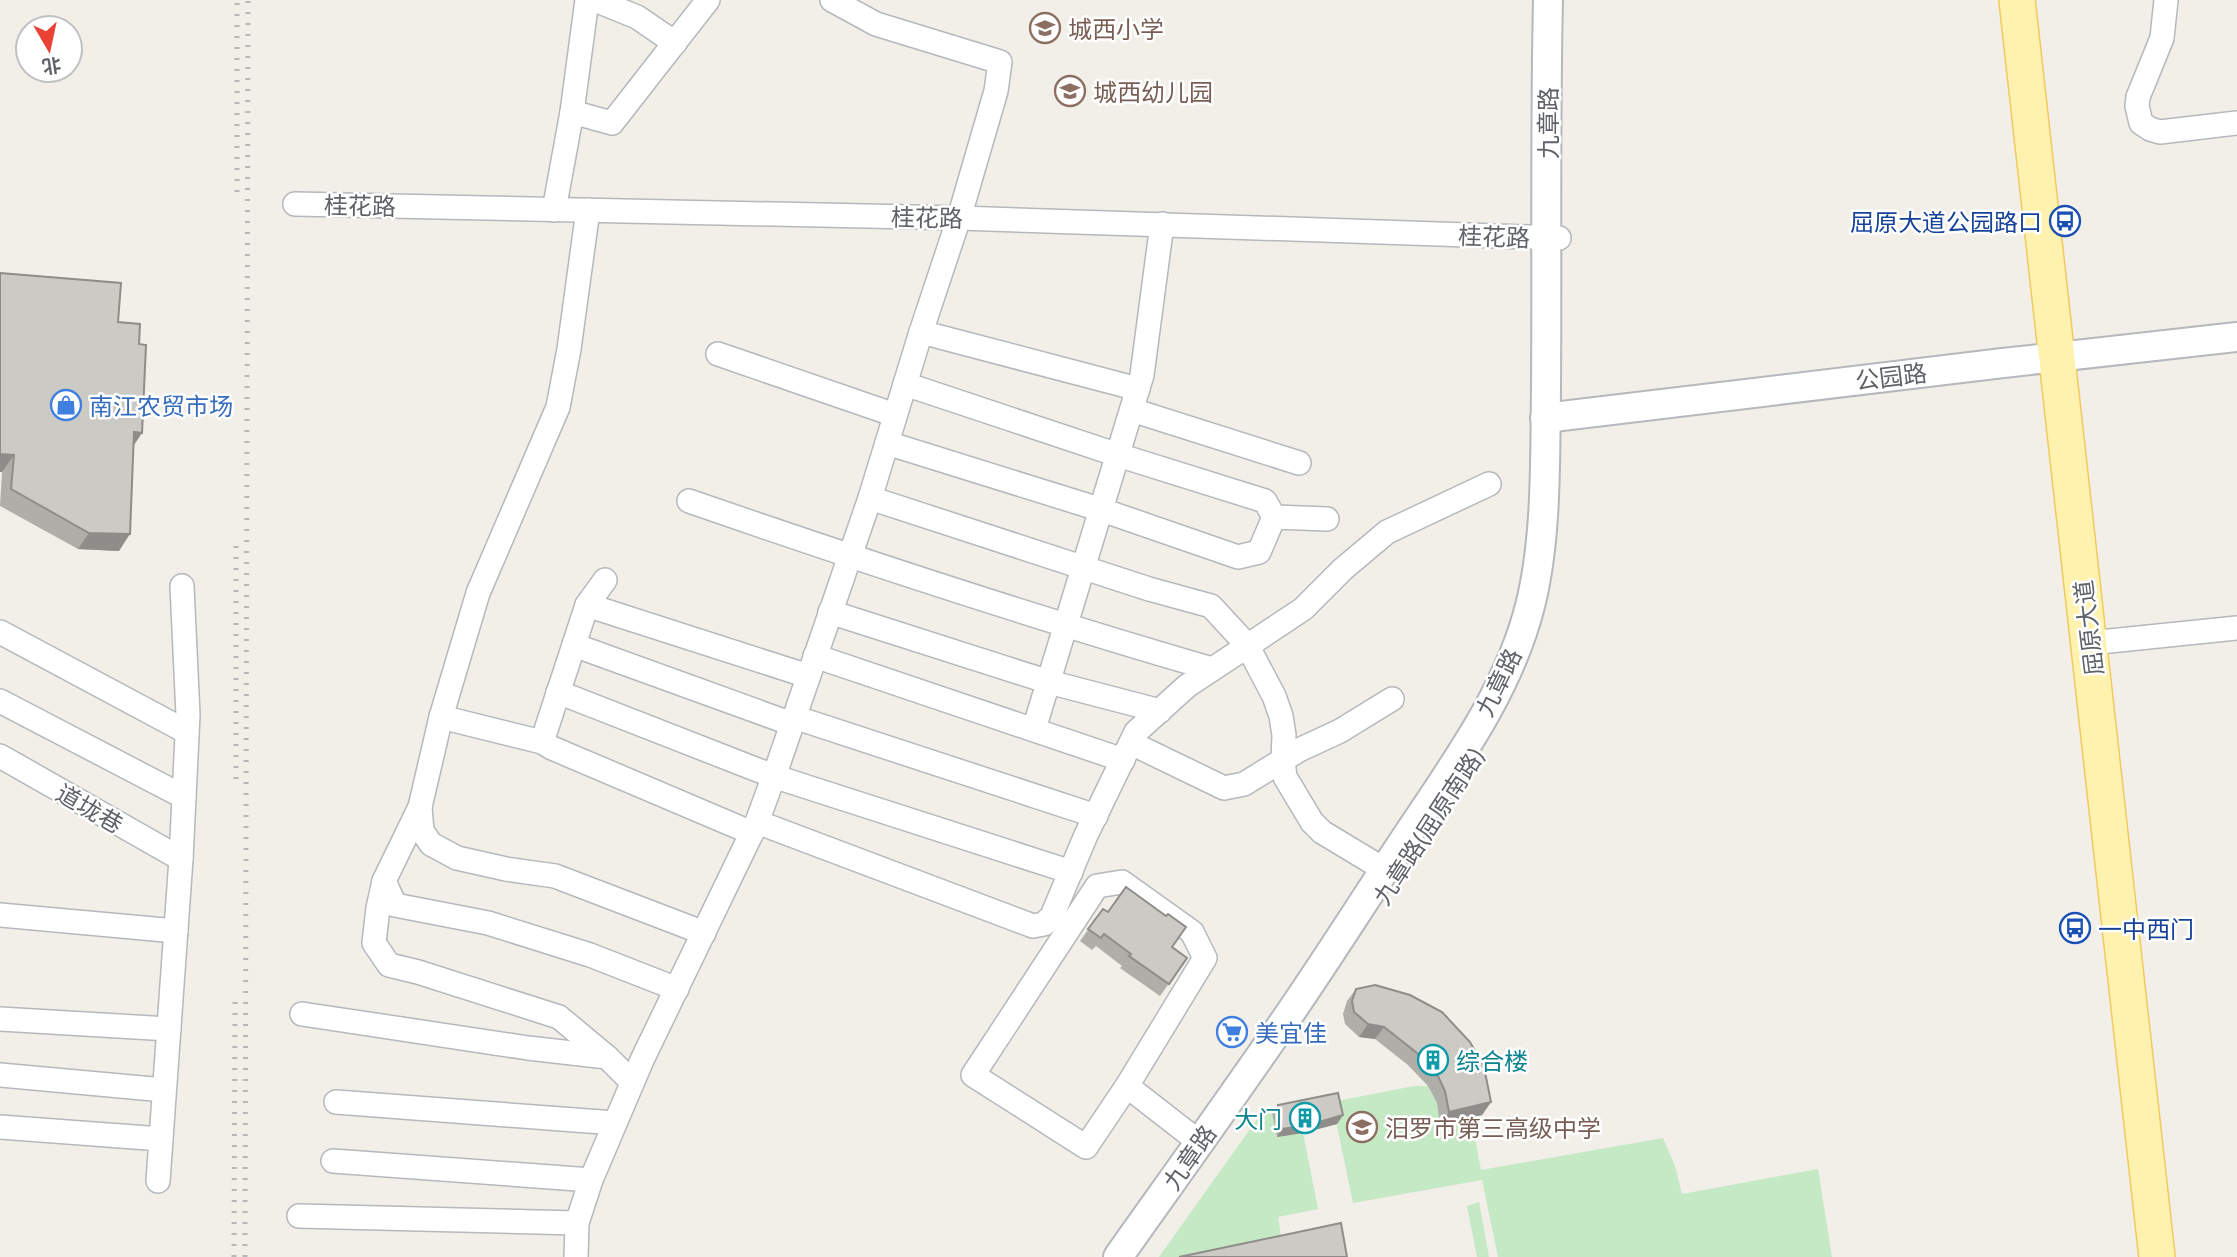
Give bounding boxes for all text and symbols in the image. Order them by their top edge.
school or university icon: 城西小学 [1028,11,1062,45]
north arrow [14,14,84,84]
place label: 城西小学 [1068,14,1164,43]
text: 北 [41,53,63,79]
school or university icon: 城西幼儿园 [1053,74,1087,108]
place label: 城西幼儿园 [1093,77,1213,106]
street label: 九章路 [1533,87,1562,159]
street label: 桂花路 [324,190,396,220]
street label: 桂花路 [891,202,963,232]
bus stop icon: 屈原大道公园路口 [2048,204,2082,238]
place label: 屈原大道公园路口 [1850,207,2042,236]
street label: 桂花路 [1458,220,1530,252]
street label: 公园路 [1854,357,1928,395]
shop icon: 南江农贸市场 [49,388,83,422]
place label: 南江农贸市场 [89,391,233,420]
street label: 屈原大道 [2068,579,2108,677]
street label: 九章路 [1469,643,1527,721]
street label: 九章路(屈原南路) [1367,742,1489,910]
street label: 道垅巷 [52,777,128,839]
bus stop icon: 一中西门 [2058,911,2092,945]
place label: 一中西门 [2098,914,2194,943]
supermarket icon: 美宜佳 [1215,1015,1249,1049]
place label: 美宜佳 [1255,1018,1327,1047]
building icon: 综合楼 [1416,1043,1450,1077]
place label: 综合楼 [1456,1046,1528,1075]
building icon: 大门 [1288,1101,1322,1135]
place label: 大门 [1234,1104,1282,1133]
school or university icon: 汨罗市第三高级中学 [1345,1110,1379,1144]
place label: 汨罗市第三高级中学 [1385,1113,1601,1142]
street label: 九章路 [1156,1119,1222,1195]

